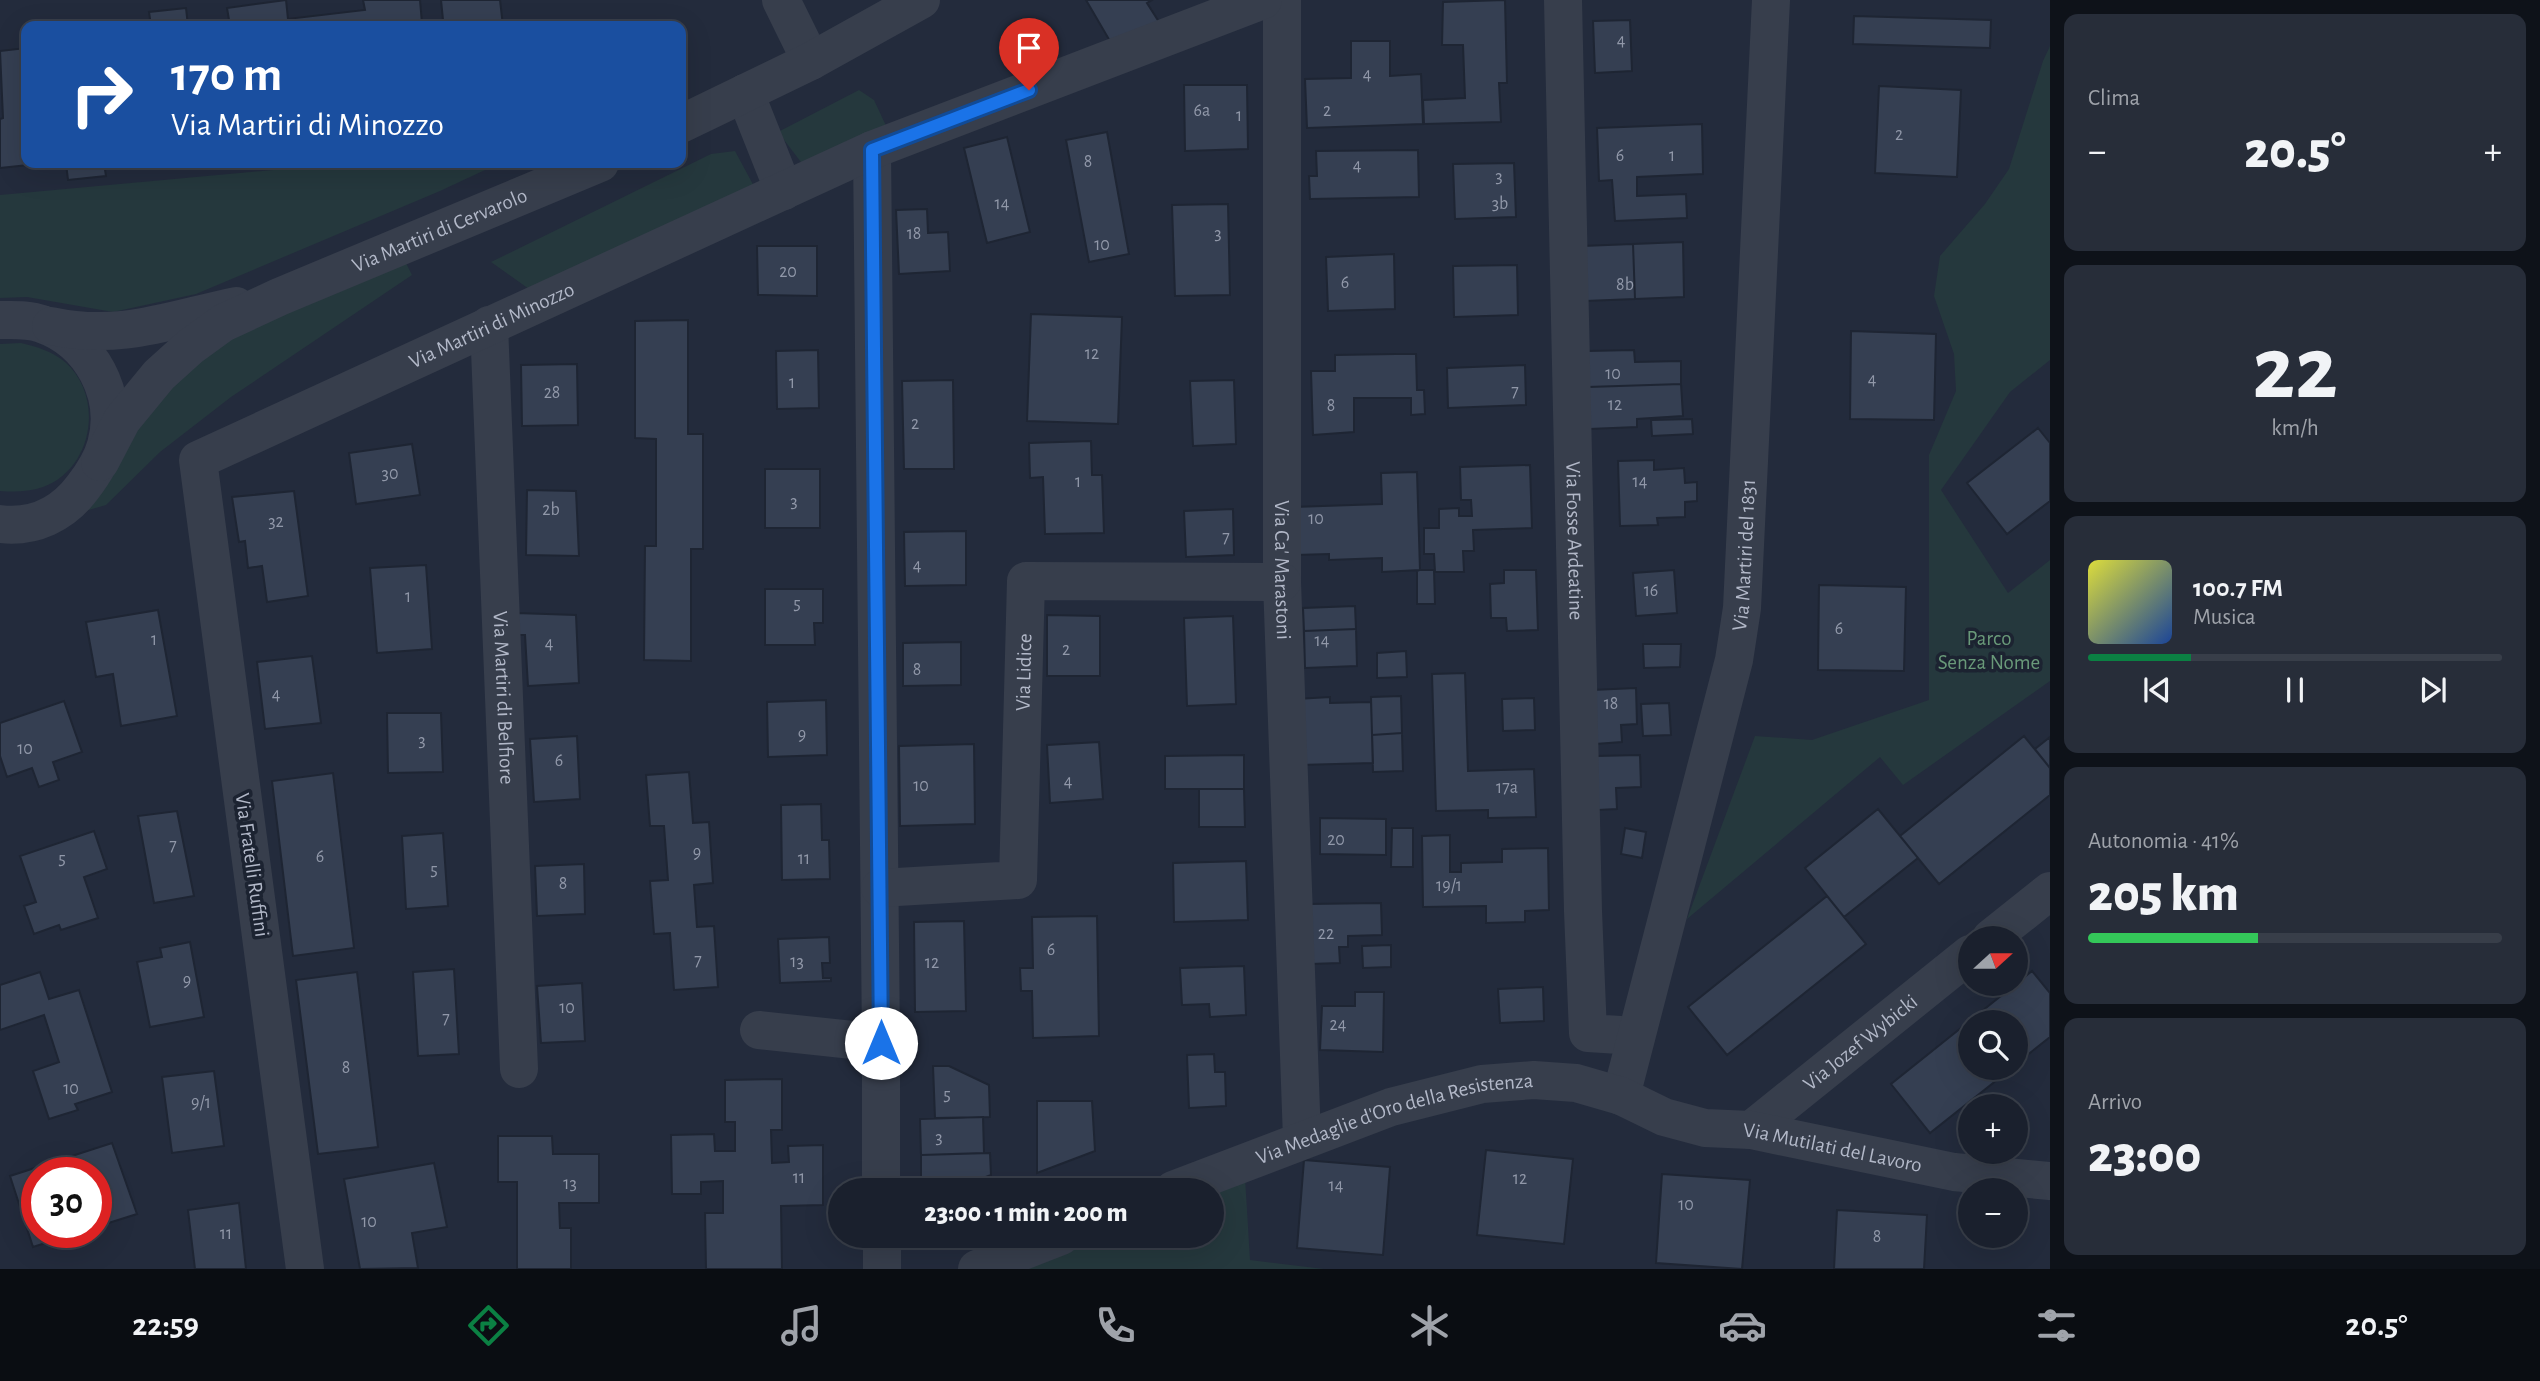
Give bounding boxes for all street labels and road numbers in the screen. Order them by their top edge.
street label: Via Martiri di Cervarolo [349,184,530,276]
street label: Via Martiri di Minozzo [406,278,577,372]
street label: Via Fosse Ardeatine [1563,461,1587,620]
street label: Via Martiri del 1831 [1728,479,1759,632]
street label: Via Ca' Marastoni [1272,500,1295,640]
street label: Via Martiri di Belfiore [490,611,518,785]
street label: Via Lidice [1012,633,1035,711]
street label: Via Fratelli Ruffini [231,792,273,938]
street label: Via Jozef Wybicki [1799,990,1921,1094]
street label: Via Medaglie d'Oro della Resistenza [1253,1070,1534,1168]
street label: Via Mutilati del Lavoro [1743,1119,1924,1176]

